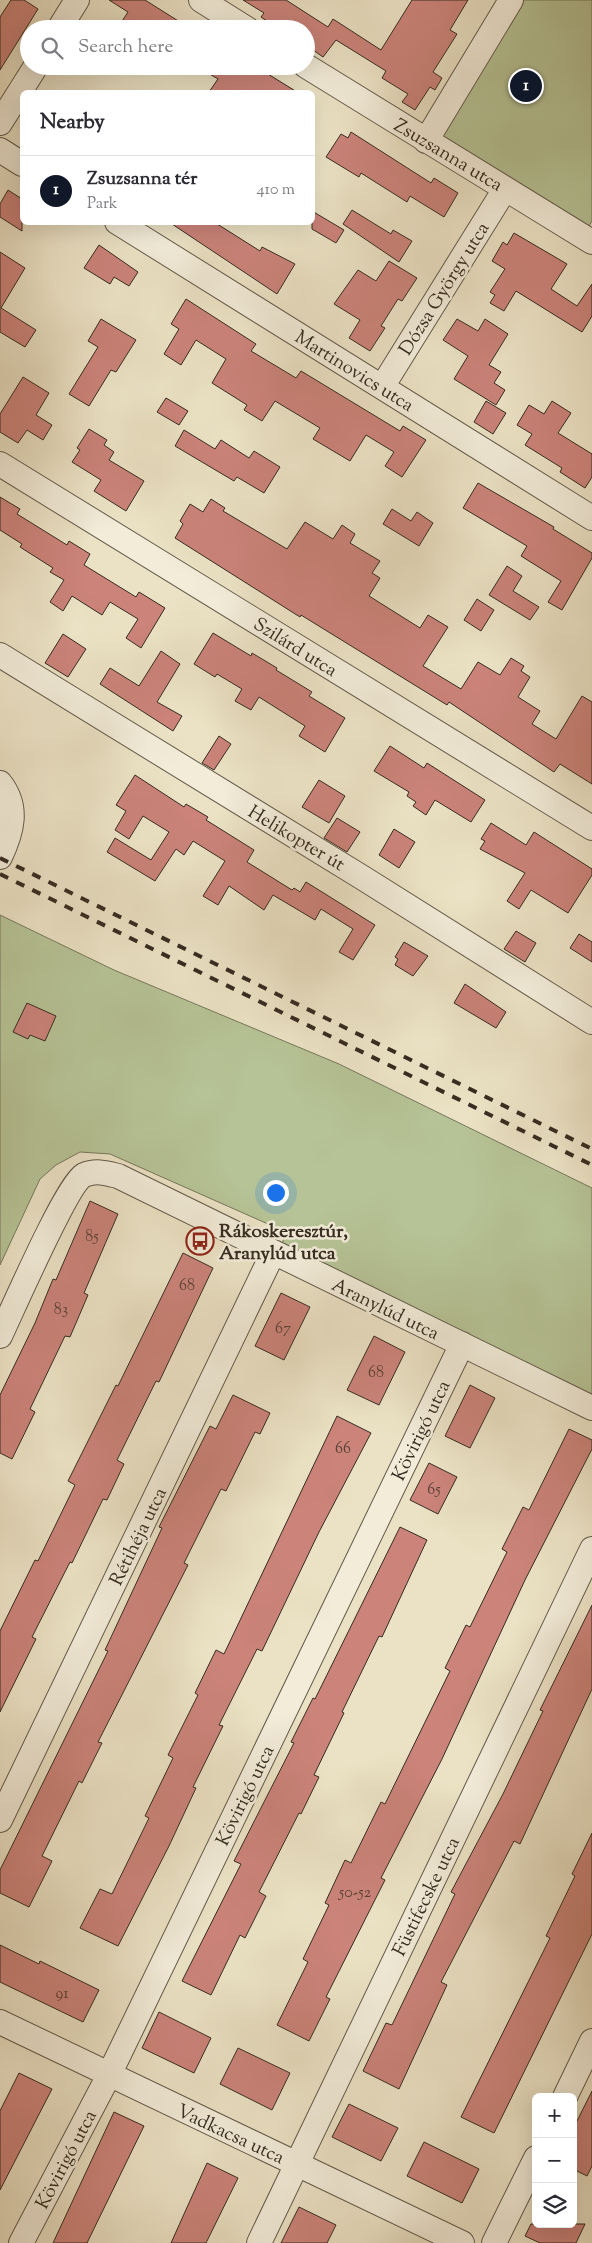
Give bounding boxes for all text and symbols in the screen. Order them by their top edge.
search box [20,20,315,75]
icon: search [38,34,66,62]
text: Search here [78,34,173,61]
pin: 1 [510,67,542,105]
text: Nearby [40,108,105,138]
street label: Zsuzsanna utca [388,113,507,199]
text: Zsuzsanna tér [87,166,197,193]
text: 1 [53,179,59,202]
text: 410 m [257,179,295,202]
text: Park [87,193,118,216]
street label: Dózsa György utca [393,217,497,361]
street label: Martinovics utca [289,325,419,420]
street label: Szilárd utca [247,612,342,685]
street label: Helikopter út [242,799,350,879]
your location [263,1180,289,1206]
place label: Rákoskeresztúr, Aranylúd utca [219,1219,348,1268]
house number: 85 [85,1226,99,1249]
bus stop icon: Rákoskeresztúr, Aranylúd utca [185,1226,215,1256]
street label: Aranylúd utca [327,1273,443,1348]
house number: 68 [179,1275,195,1298]
house number: 83 [54,1299,68,1322]
house number: 67 [275,1318,291,1341]
house number: 68 [368,1362,384,1385]
street label: Kövirigó utca [386,1376,458,1486]
house number: 66 [335,1438,351,1461]
house number: 65 [427,1479,441,1502]
street label: Rétihéja utca [104,1483,175,1591]
street label: Kövirigó utca [210,1741,282,1851]
street label: Füstifecske utca [387,1833,468,1961]
house number: 50-52 [338,1882,372,1905]
house number: 91 [55,1983,69,2006]
map controls [532,2093,577,2228]
button: + [532,2093,577,2138]
street label: Vadkacsa utca [172,2098,288,2172]
street label: Kövirigó utca [30,2106,105,2215]
button: − [532,2138,577,2183]
button: layers [532,2183,577,2228]

